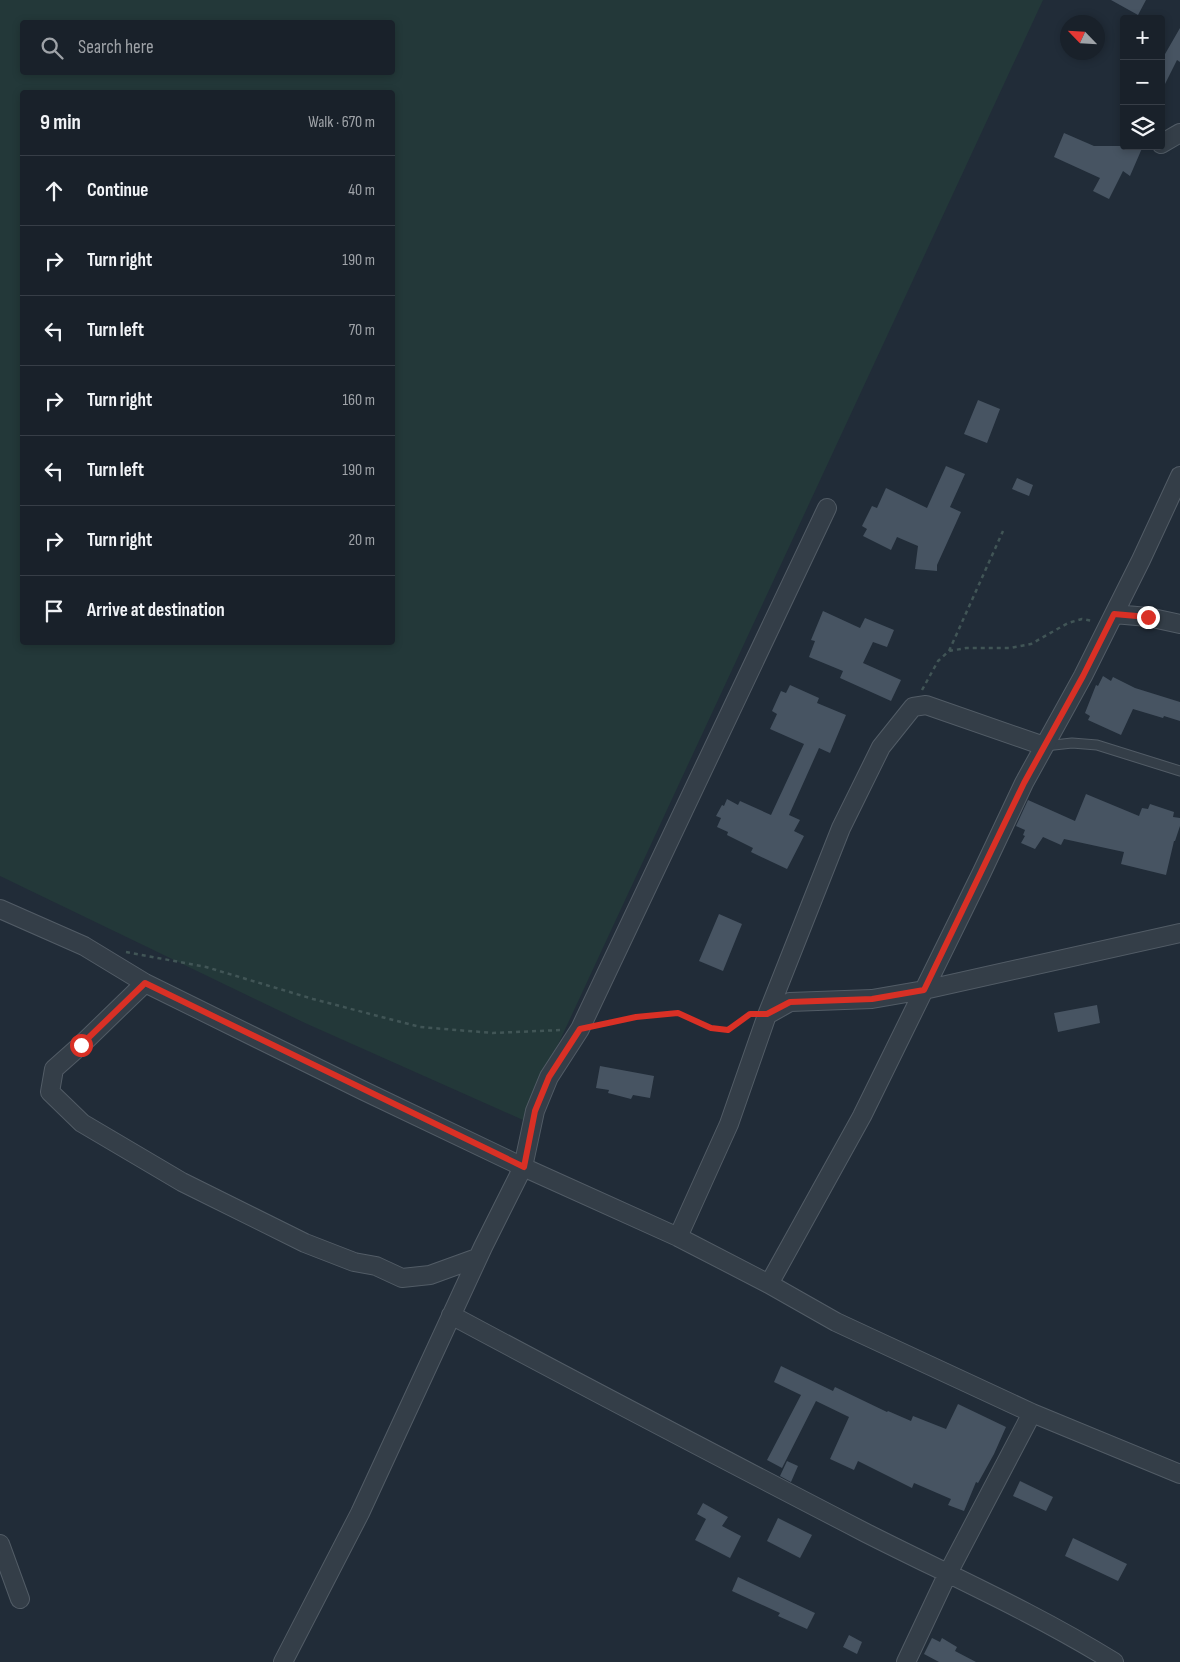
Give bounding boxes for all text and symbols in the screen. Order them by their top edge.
north arrow [1060,15,1105,60]
map controls [1120,15,1165,150]
button: + [1120,15,1165,60]
search box [20,20,395,75]
icon: search [38,34,66,62]
text: Search here [78,36,154,59]
button: − [1120,60,1165,105]
button: layers [1120,105,1165,150]
text: 9 min [40,110,81,135]
text: Walk · 670 m [308,113,375,132]
icon: ahead [40,177,68,205]
text: Continue [87,179,148,202]
text: 40 m [348,181,375,200]
icon: right [40,247,68,275]
text: Turn right [87,249,152,272]
text: 190 m [342,251,375,270]
icon: left [40,317,68,345]
text: Turn left [87,319,144,342]
text: 70 m [349,321,375,340]
icon: right [40,387,68,415]
text: Turn right [87,389,152,412]
text: 160 m [342,391,375,410]
icon: left [40,457,68,485]
text: Turn left [87,459,144,482]
text: 190 m [342,461,375,480]
icon: right [40,527,68,555]
text: Turn right [87,529,152,552]
text: 20 m [348,531,375,550]
icon: arrive [40,597,68,625]
text: Arrive at destination [87,599,225,622]
route end [1137,606,1160,629]
route start [70,1034,93,1057]

